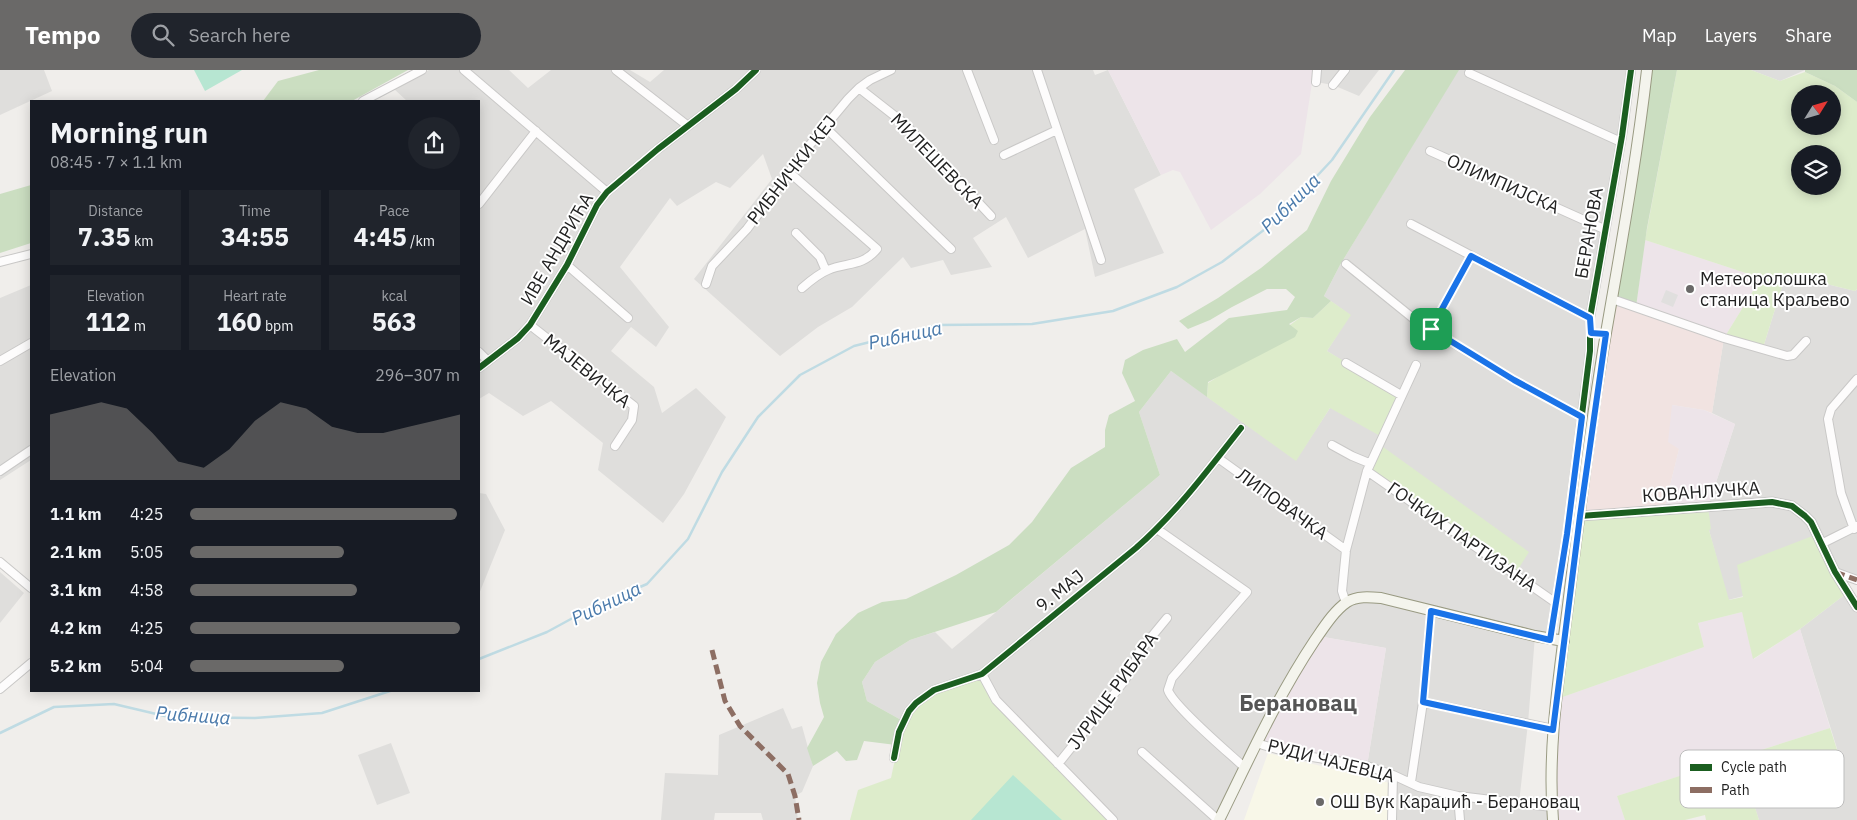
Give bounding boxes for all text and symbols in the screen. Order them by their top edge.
search box [131,13,481,58]
text: Tempo [25,19,101,51]
icon: search [149,21,177,49]
text: Search here [189,23,290,47]
text: Map [1642,24,1677,47]
text: Layers [1705,24,1757,47]
text: Share [1785,24,1832,47]
north arrow [1791,85,1841,135]
map controls [1791,85,1841,195]
street label: МИЛЕШЕВСКА [886,108,989,214]
street label: РИБНИЧКИ КЕЈ [742,110,841,229]
text: Morning run [50,114,208,151]
button: share [408,117,460,169]
button: layers [1791,145,1841,195]
street label: ОЛИМПИЈСКА [1443,148,1564,219]
text: 08:45 · 7 × 1.1 km [50,152,182,172]
water label: Рибница [1255,168,1325,238]
street label: БЕРАНОВА [1569,185,1608,280]
street label: ИВЕ АНДРИЋА [515,188,598,309]
text: Distance [88,202,143,220]
text: Time [239,202,271,220]
text: Pace [379,202,410,220]
text: 7.35 [78,220,131,253]
text: 34:55 [221,220,289,253]
text: 4:45 [354,220,407,253]
text: km [131,232,154,250]
text: /km [407,232,435,250]
place label: Метеоролошка станица Краљево [1700,267,1849,311]
marker: Метеоролошка станица Краљево [1684,283,1696,295]
text: Elevation [87,287,145,305]
text: Heart rate [223,287,287,305]
text: kcal [382,287,407,305]
text: 112 [85,305,130,338]
text: 160 [217,305,262,338]
text: 563 [372,305,417,338]
pin [1410,308,1452,350]
water label: Рибница [866,315,944,355]
icon: arrive [1417,315,1445,343]
text: m [130,317,146,335]
text: bpm [262,317,293,335]
street label: МАЈЕВИЧКА [539,328,636,413]
text: Elevation [50,365,116,385]
text: 296–307 m [375,365,460,385]
street label: ЛИПОВАЧКА [1232,463,1333,545]
street label: ГОЧКИХ ПАРТИЗАНА [1383,476,1542,597]
street label: КОВАНЛУЧКА [1641,476,1761,507]
text: 1.1 km [50,504,101,524]
text: 4:25 [130,504,163,524]
text: 2.1 km [50,542,101,562]
text: 5:05 [130,542,163,562]
street label: 9. МАЈ [1031,564,1088,617]
water label: Рибница [567,576,645,630]
text: 3.1 km [50,580,101,600]
text: 4:58 [130,580,163,600]
text: 4.2 km [50,618,101,638]
text: 4:25 [130,618,163,638]
street label: ЈУРИЦЕ РИБАРА [1062,627,1163,754]
text: 5.2 km [50,656,101,676]
text: 5:04 [130,656,163,676]
district label: Берановац [1239,688,1357,717]
water label: Рибница [155,700,231,730]
street label: РУДИ ЧАЈЕВЦА [1265,734,1397,788]
legend [1680,750,1844,808]
text: Cycle path [1721,758,1787,776]
text: Path [1721,781,1750,799]
place label: ОШ Вук Караџић - Берановац [1330,790,1580,813]
marker: ОШ Вук Караџић - Берановац [1314,796,1326,808]

